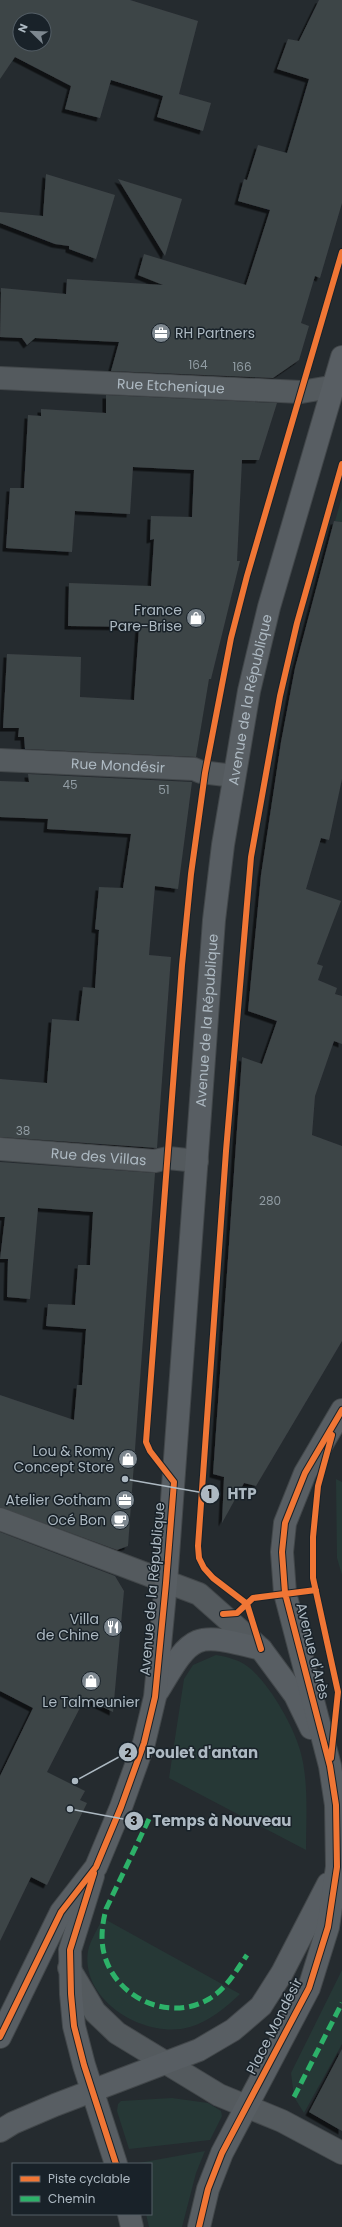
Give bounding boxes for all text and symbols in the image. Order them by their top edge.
north arrow [12,12,52,52]
text: N [14,21,32,35]
office icon: RH Partners [150,322,172,344]
place label: RH Partners [175,323,255,343]
house number: 164 [188,356,208,373]
house number: 166 [232,358,252,375]
street label: Rue Etchenique [116,373,225,398]
place label: France Pare-Brise [110,600,182,636]
shop icon: France Pare-Brise [185,607,207,629]
street label: Avenue de la République [223,612,277,787]
street label: Rue Mondésir [70,753,165,778]
house number: 45 [62,776,78,793]
house number: 51 [158,781,170,798]
street label: Avenue de la République [190,933,223,1108]
house number: 38 [16,1122,30,1139]
street label: Rue des Villas [50,1143,147,1170]
house number: 280 [259,1192,281,1209]
place label: Lou & Romy Concept Store [14,1441,114,1477]
shop icon: Lou & Romy Concept Store [117,1448,139,1470]
callout: HTP [200,1480,265,1507]
text: HTP [227,1483,257,1504]
text: 1 [208,1485,212,1502]
office icon: Atelier Gotham [114,1489,136,1511]
place label: Atelier Gotham [5,1490,111,1510]
street label: Avenue de la République [134,1501,170,1677]
cafe icon: Océ Bon [109,1509,131,1531]
place label: Océ Bon [48,1510,106,1530]
street label: Avenue d'Arès [291,1601,335,1701]
place label: Villa de Chine [36,1609,99,1645]
restaurant icon: Villa de Chine [102,1616,124,1638]
shop icon: Le Talmeunier [80,1670,102,1692]
place label: Le Talmeunier [42,1692,140,1712]
callout: Poulet d'antan [118,1739,266,1766]
text: Poulet d'antan [146,1742,258,1763]
text: 2 [125,1744,132,1761]
callout: Temps à Nouveau [124,1807,299,1834]
text: Temps à Nouveau [153,1810,291,1831]
text: 3 [130,1812,138,1829]
street label: Place Mondésir [241,1974,307,2078]
legend [12,2163,152,2215]
text: Piste cyclable [48,2170,130,2187]
text: Chemin [48,2190,95,2207]

